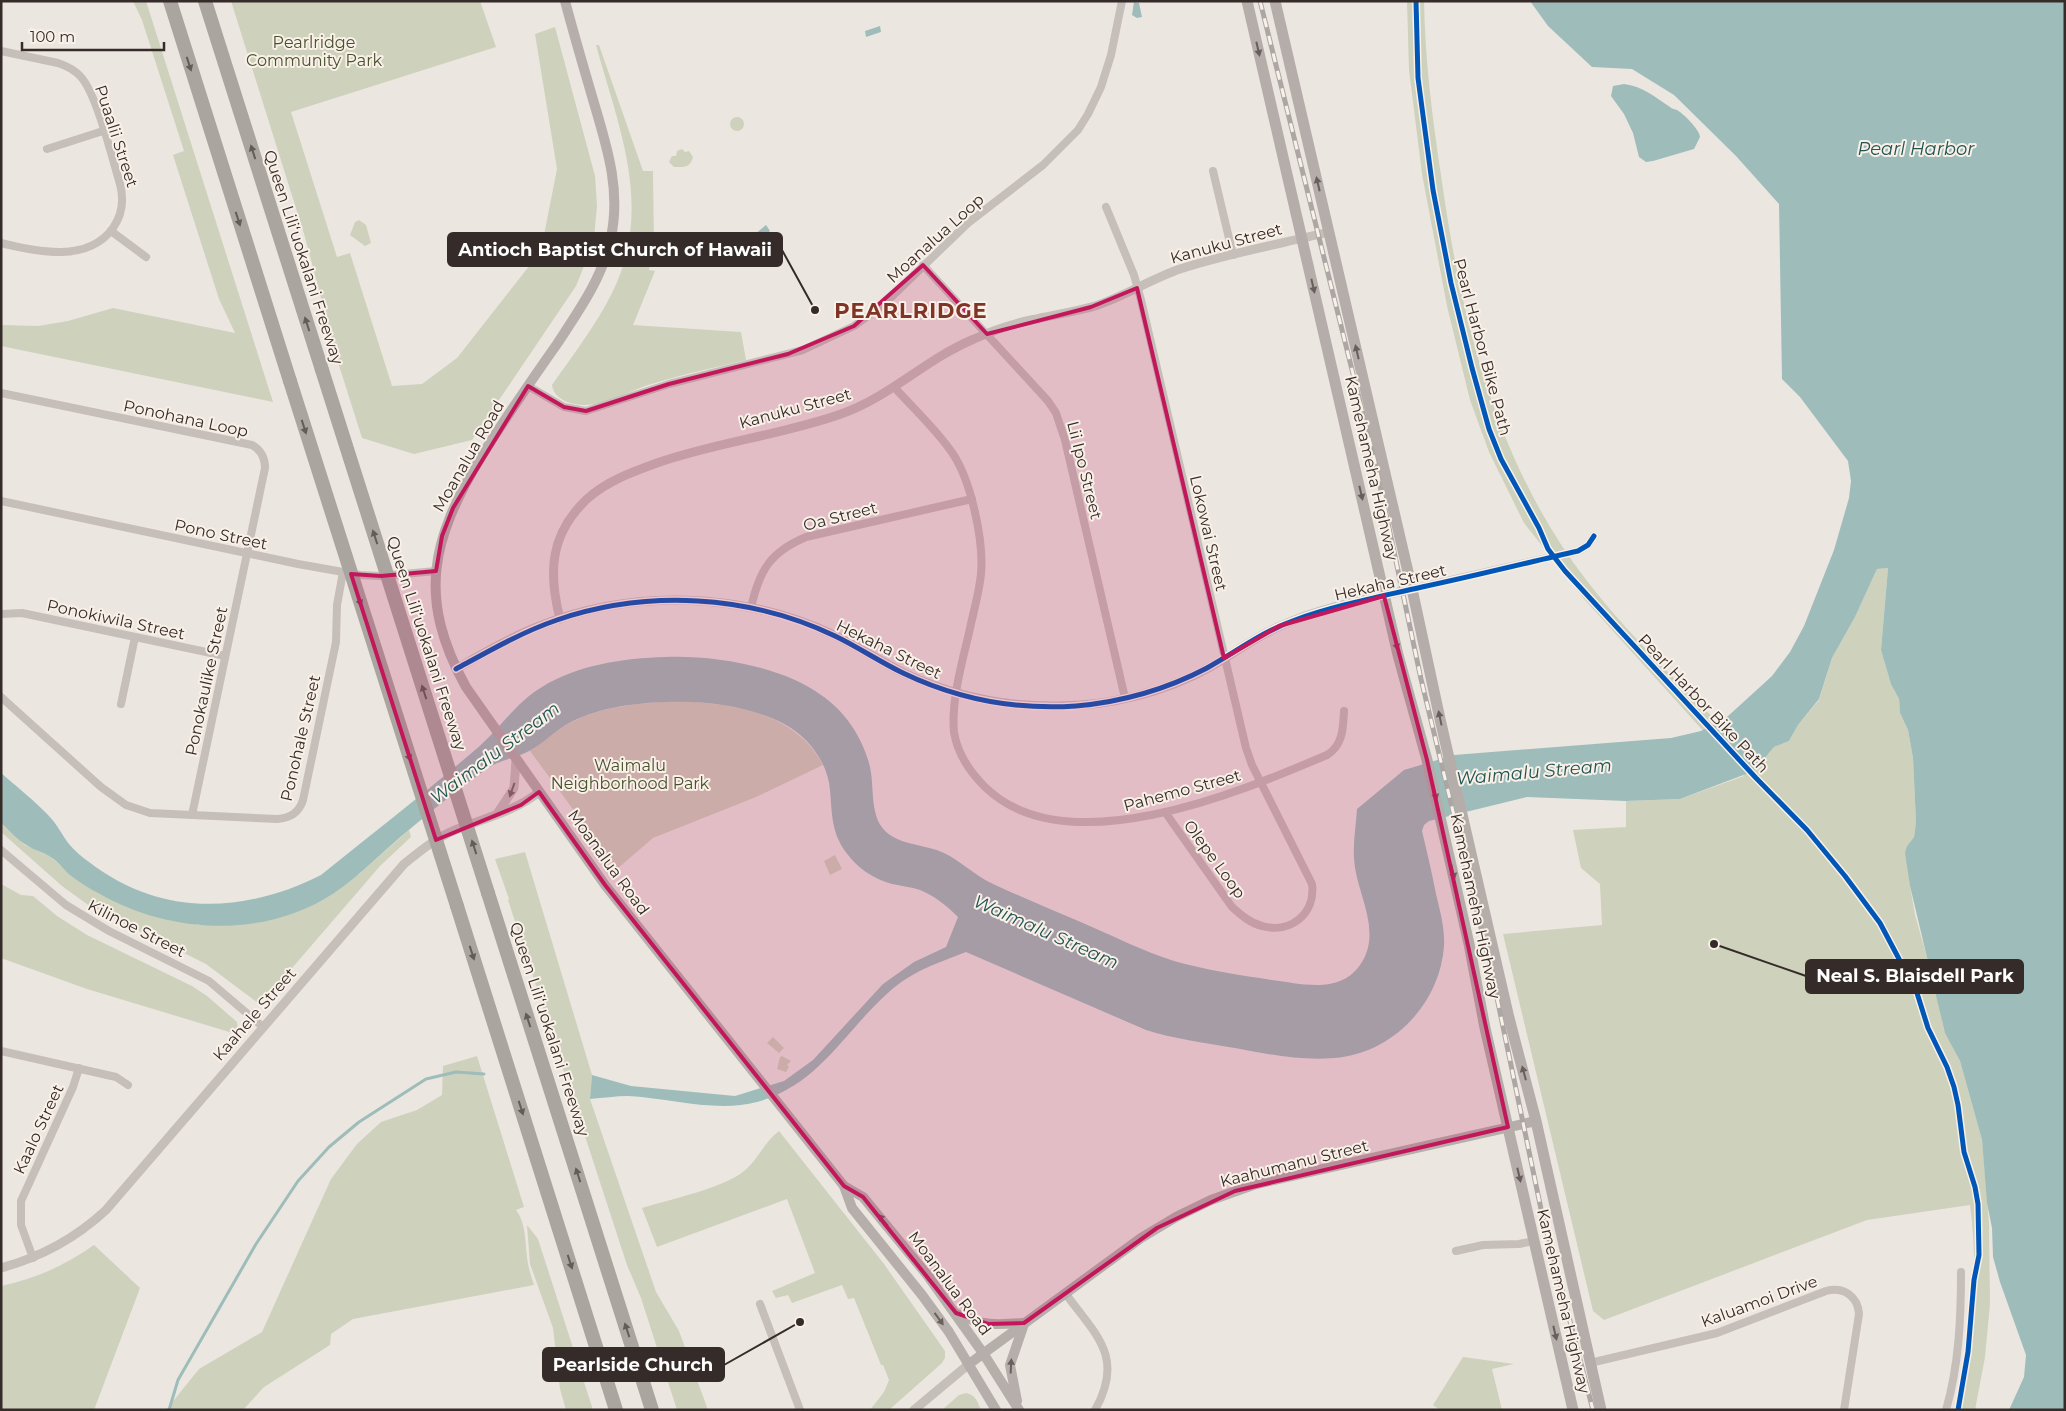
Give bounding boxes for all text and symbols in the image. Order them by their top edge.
scale bar [22,20,165,52]
text: 100 m [30,27,75,46]
park label: Pearlridge Community Park [246,33,382,70]
one-way arrow [1254,41,1262,56]
one-way arrow [186,57,194,72]
street label: Puaalii Street [91,83,142,190]
water label: Pearl Harbor [1857,138,1975,160]
one-way arrow [248,144,256,159]
street label: Queen Liliʻuokalani Freeway [260,148,347,367]
one-way arrow [1314,177,1322,192]
street label: Moanalua Loop [883,190,988,287]
one-way arrow [235,212,243,227]
street label: Kanuku Street [1168,219,1285,268]
callout: Antioch Baptist Church of Hawaii [448,233,782,266]
text: Antioch Baptist Church of Hawaii [457,239,772,261]
street label: Pearl Harbor Bike Path [1450,256,1515,438]
one-way arrow [1309,279,1317,294]
district label: PEARLRIDGE [834,298,988,323]
one-way arrow [303,316,311,331]
one-way arrow [1353,345,1361,360]
street label: Kamehameha Highway [1341,374,1402,563]
street label: Kanuku Street [737,384,854,433]
street label: Ponohana Loop [122,396,250,441]
street label: Moanalua Road [429,397,508,515]
street label: Lii Ipo Street [1063,419,1106,522]
one-way arrow [301,420,309,435]
street label: Lokowai Street [1186,473,1231,593]
one-way arrow [1357,486,1365,501]
street label: Oa Street [801,498,879,535]
street label: Pono Street [173,515,270,554]
one-way arrow [371,530,378,545]
street label: Queen Liliʻuokalani Freeway [383,534,470,753]
street label: Hekaha Street [1332,560,1448,605]
one-way arrow [355,592,363,607]
street label: Ponokiwila Street [45,596,187,644]
street label: Ponokaulike Street [181,604,232,757]
street label: Hekaha Street [833,616,945,683]
street label: Pearl Harbor Bike Path [1634,630,1773,777]
one-way arrow [1392,636,1400,651]
street label: Ponohale Street [277,673,324,803]
one-way arrow [420,684,428,699]
water label: Waimalu Stream [426,697,564,809]
one-way arrow [1436,710,1444,725]
one-way arrow [405,746,413,761]
water label: Waimalu Stream [1455,754,1613,790]
park label: Waimalu Neighborhood Park [551,756,710,793]
street label: Pahemo Street [1121,766,1243,815]
one-way arrow [508,782,515,797]
one-way arrow [1431,785,1439,800]
street label: Moanalua Road [564,806,653,919]
street label: Kamehameha Highway [1447,812,1505,1001]
street label: Olepe Loop [1180,816,1249,902]
one-way arrow [469,839,477,854]
one-way arrow [1449,865,1457,880]
water label: Waimalu Stream [970,890,1122,974]
street label: Kilinoe Street [85,896,189,962]
street label: Queen Liliʻuokalani Freeway [506,920,593,1139]
one-way arrow [468,945,476,960]
callout: Neal S. Blaisdell Park [1806,960,2023,993]
street label: Kaahele Street [209,964,300,1065]
text: Neal S. Blaisdell Park [1816,965,2014,987]
one-way arrow [524,1012,532,1027]
one-way arrow [1520,1066,1528,1081]
street label: Kaalo Street [9,1081,68,1177]
one-way arrow [517,1100,525,1115]
street label: Kaahumanu Street [1218,1136,1371,1191]
one-way arrow [573,1167,581,1182]
one-way arrow [1515,1167,1523,1182]
street label: Kamehameha Highway [1533,1207,1594,1396]
one-way arrow [877,1214,888,1227]
street label: Moanalua Road [904,1227,995,1339]
one-way arrow [566,1255,574,1270]
street label: Kaluamoi Drive [1698,1272,1820,1331]
one-way arrow [934,1312,944,1326]
one-way arrow [622,1322,630,1337]
one-way arrow [1551,1326,1559,1341]
callout: Pearlside Church [543,1348,724,1381]
text: Pearlside Church [553,1354,713,1376]
one-way arrow [1007,1357,1015,1373]

